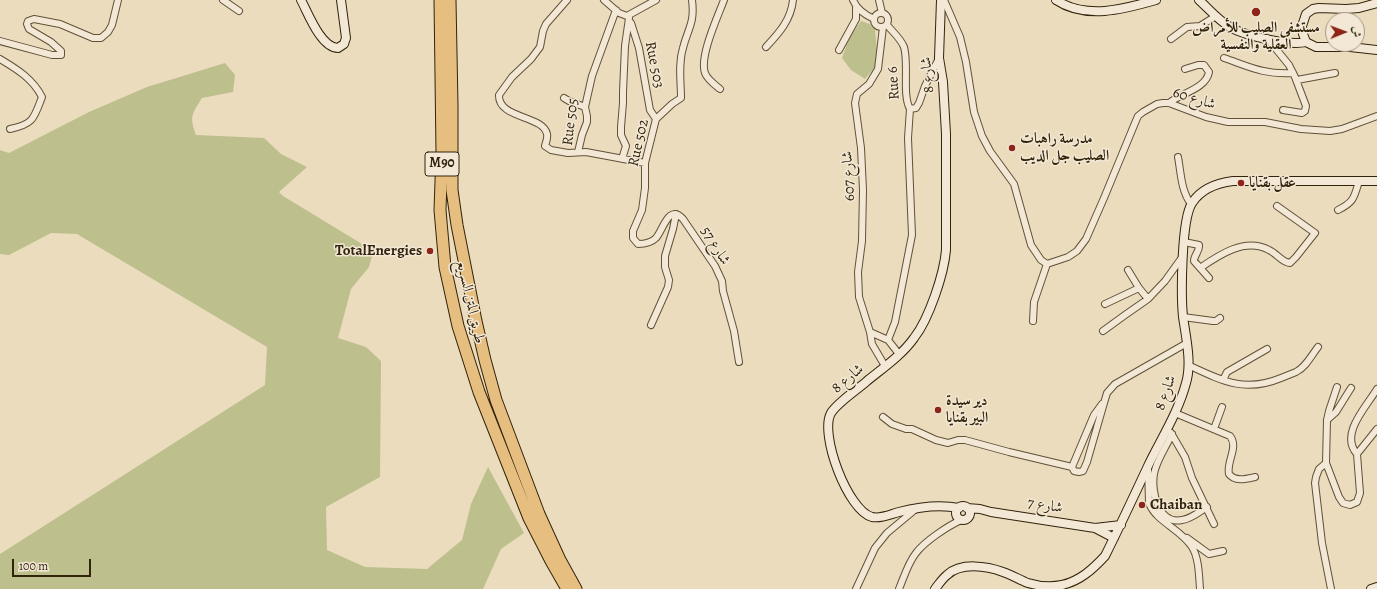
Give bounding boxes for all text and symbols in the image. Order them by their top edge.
marker: مستشفى الصليب للأمراض العقلية والنفسية [1250,6,1262,18]
north arrow [1325,12,1365,52]
place label: مستشفى الصليب للأمراض العقلية والنفسية [1192,19,1320,54]
text: ش [1349,26,1364,37]
street label: Rue 503 [641,40,667,90]
street label: شارع 8 [917,56,939,94]
street label: Rue 6 [884,66,904,100]
street label: شارع 60 [1170,84,1218,114]
street label: Rue 505 [559,97,583,147]
street label: Rue 502 [625,118,653,168]
place label: مدرسة راهبات الصليب جل الديب [1020,130,1109,165]
marker: مدرسة راهبات الصليب جل الديب [1007,143,1017,153]
street label: شارع 607 [839,150,859,202]
road number: M90 [425,152,459,176]
place label: عقل بقنايا [1249,174,1296,192]
marker: عقل بقنايا [1236,178,1246,188]
street label: شارع 57 [696,224,734,268]
place label: TotalEnergies [335,242,422,260]
marker: TotalEnergies [425,246,435,256]
street label: طريق المتن السريع [452,258,488,346]
street label: شارع 8 [828,360,868,398]
street label: شارع 8 [1151,373,1181,413]
place label: دير سيدة البير بقنايا [946,392,988,427]
marker: دير سيدة البير بقنايا [933,405,943,415]
street label: شارع 7 [1026,494,1064,518]
place label: Chaiban [1150,496,1202,514]
marker: Chaiban [1137,500,1147,510]
scale bar [14,551,93,577]
text: 100 m [19,558,48,574]

